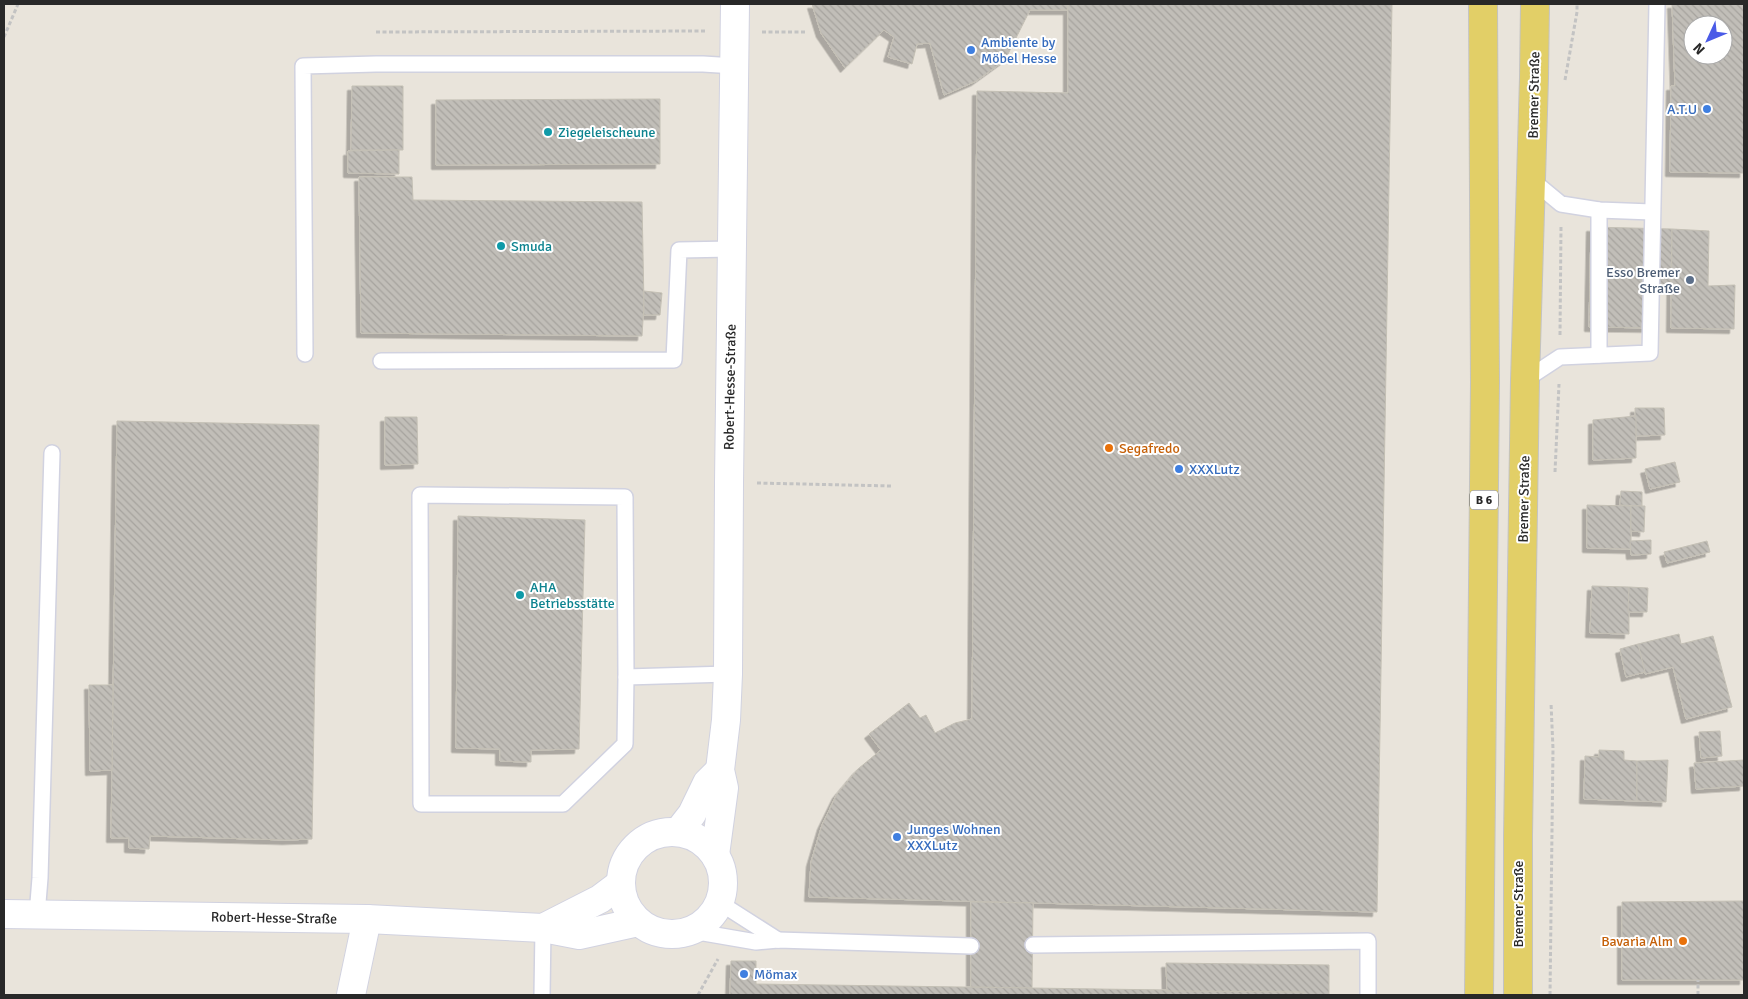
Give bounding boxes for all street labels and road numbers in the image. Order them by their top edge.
street label: Bremer Straße [1525,51,1543,139]
street label: Robert-Hesse-Straße [720,324,740,450]
street label: Bremer Straße [1515,455,1533,543]
road number: B 6 [1470,490,1498,510]
street label: Bremer Straße [1510,860,1527,948]
street label: Robert-Hesse-Straße [211,908,337,928]

